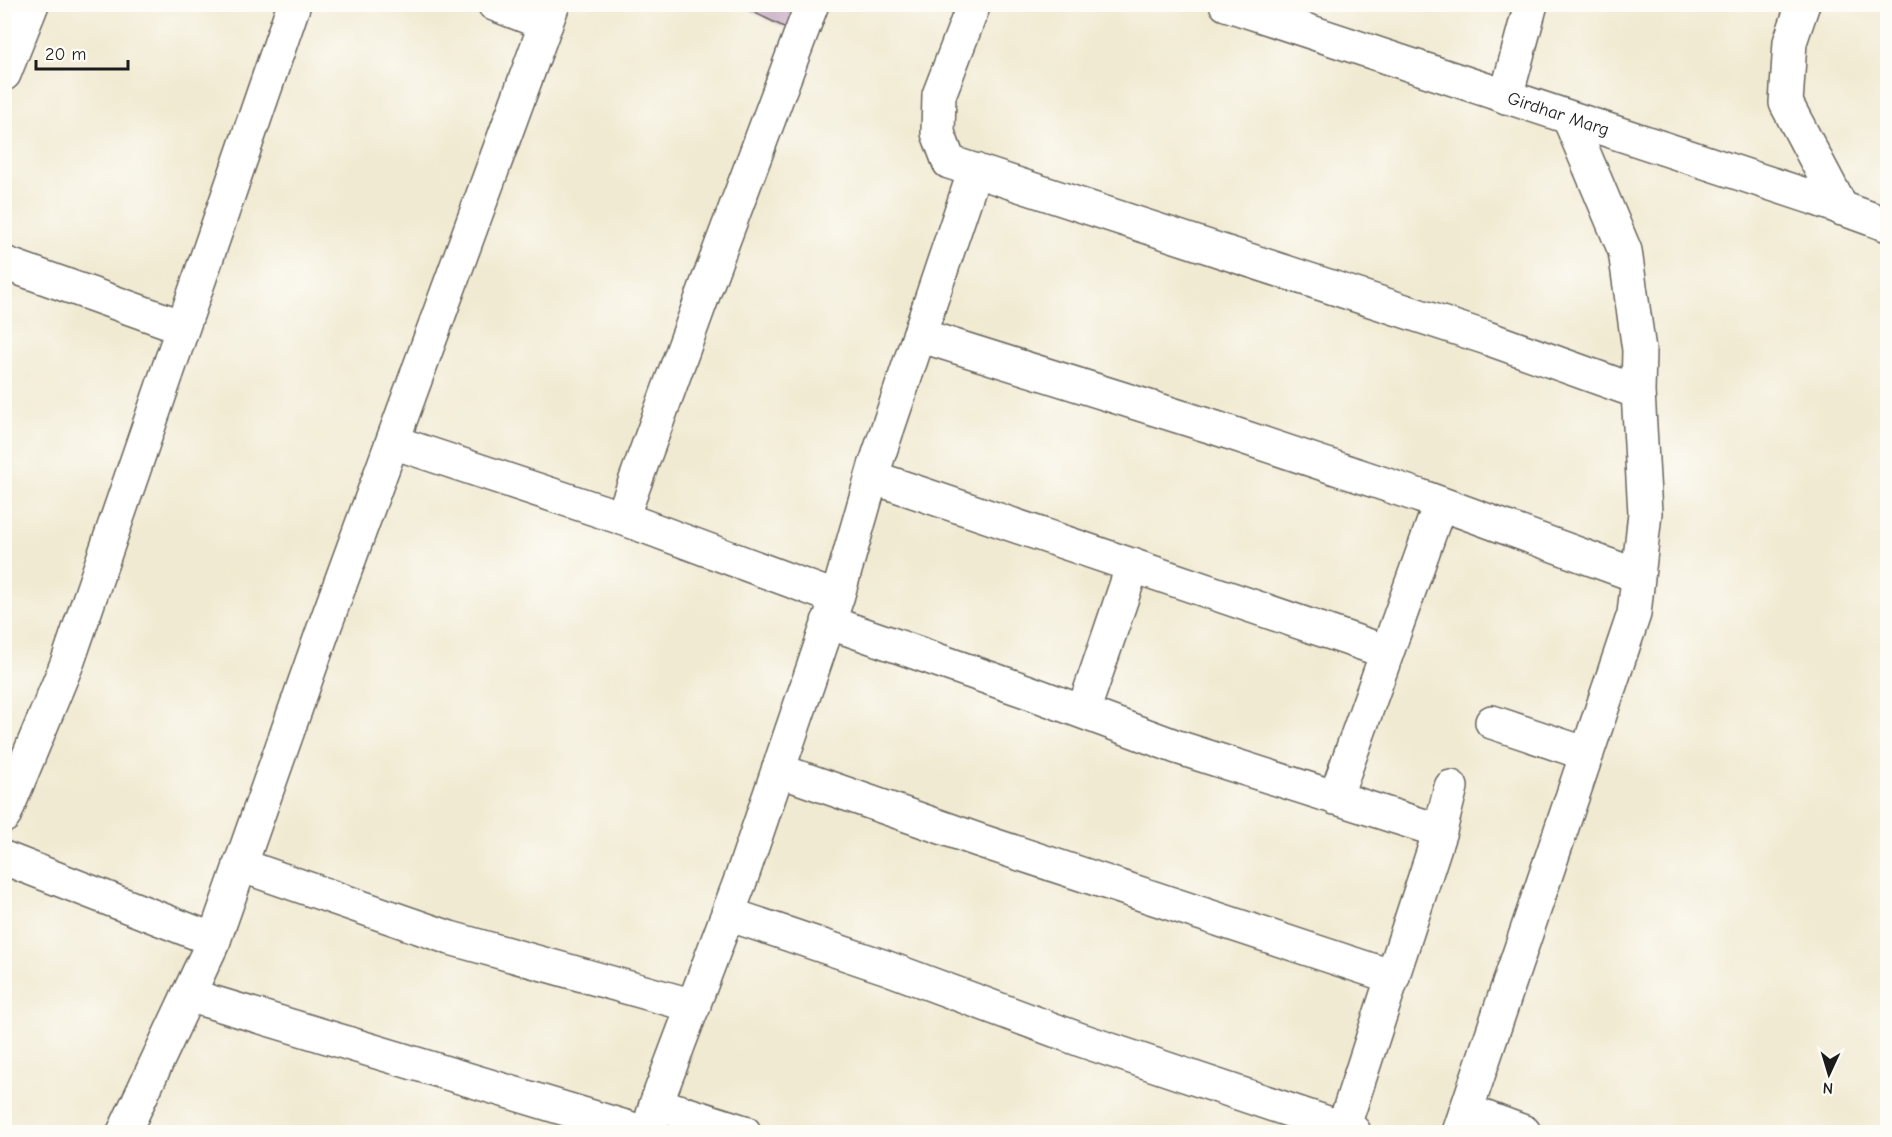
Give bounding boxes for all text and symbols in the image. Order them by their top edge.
scale bar [36,33,128,71]
text: 20 m [45,44,86,65]
street label: Girdhar Marg [1505,87,1612,140]
north arrow [1799,1044,1859,1104]
text: N [1822,1079,1834,1097]

